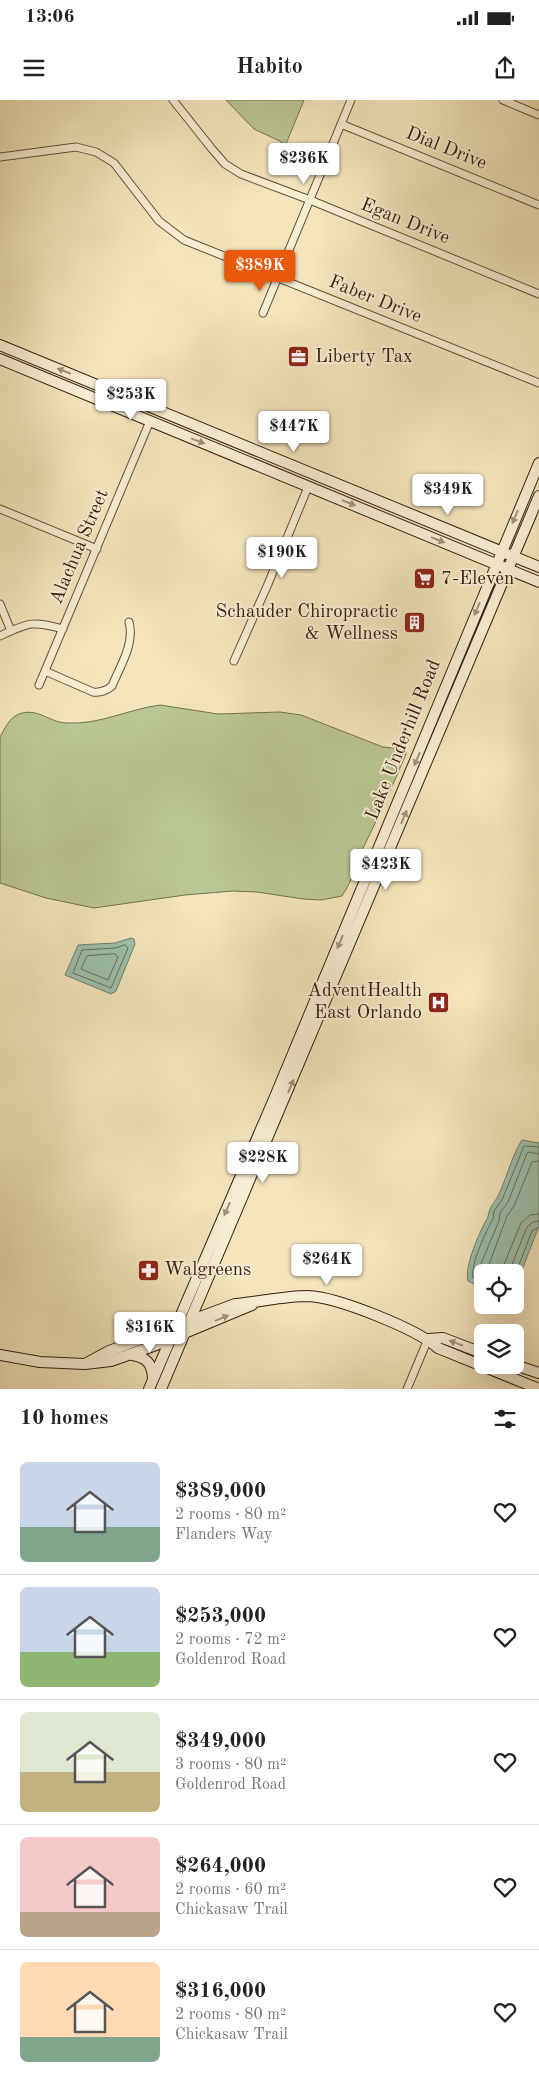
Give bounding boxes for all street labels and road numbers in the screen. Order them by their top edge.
street label: Dial Drive [403,124,489,174]
street label: Egan Drive [358,196,452,248]
street label: Faber Drive [326,273,424,327]
street label: Alachua Street [47,487,113,607]
street label: Lake Underhill Road [363,657,445,823]

